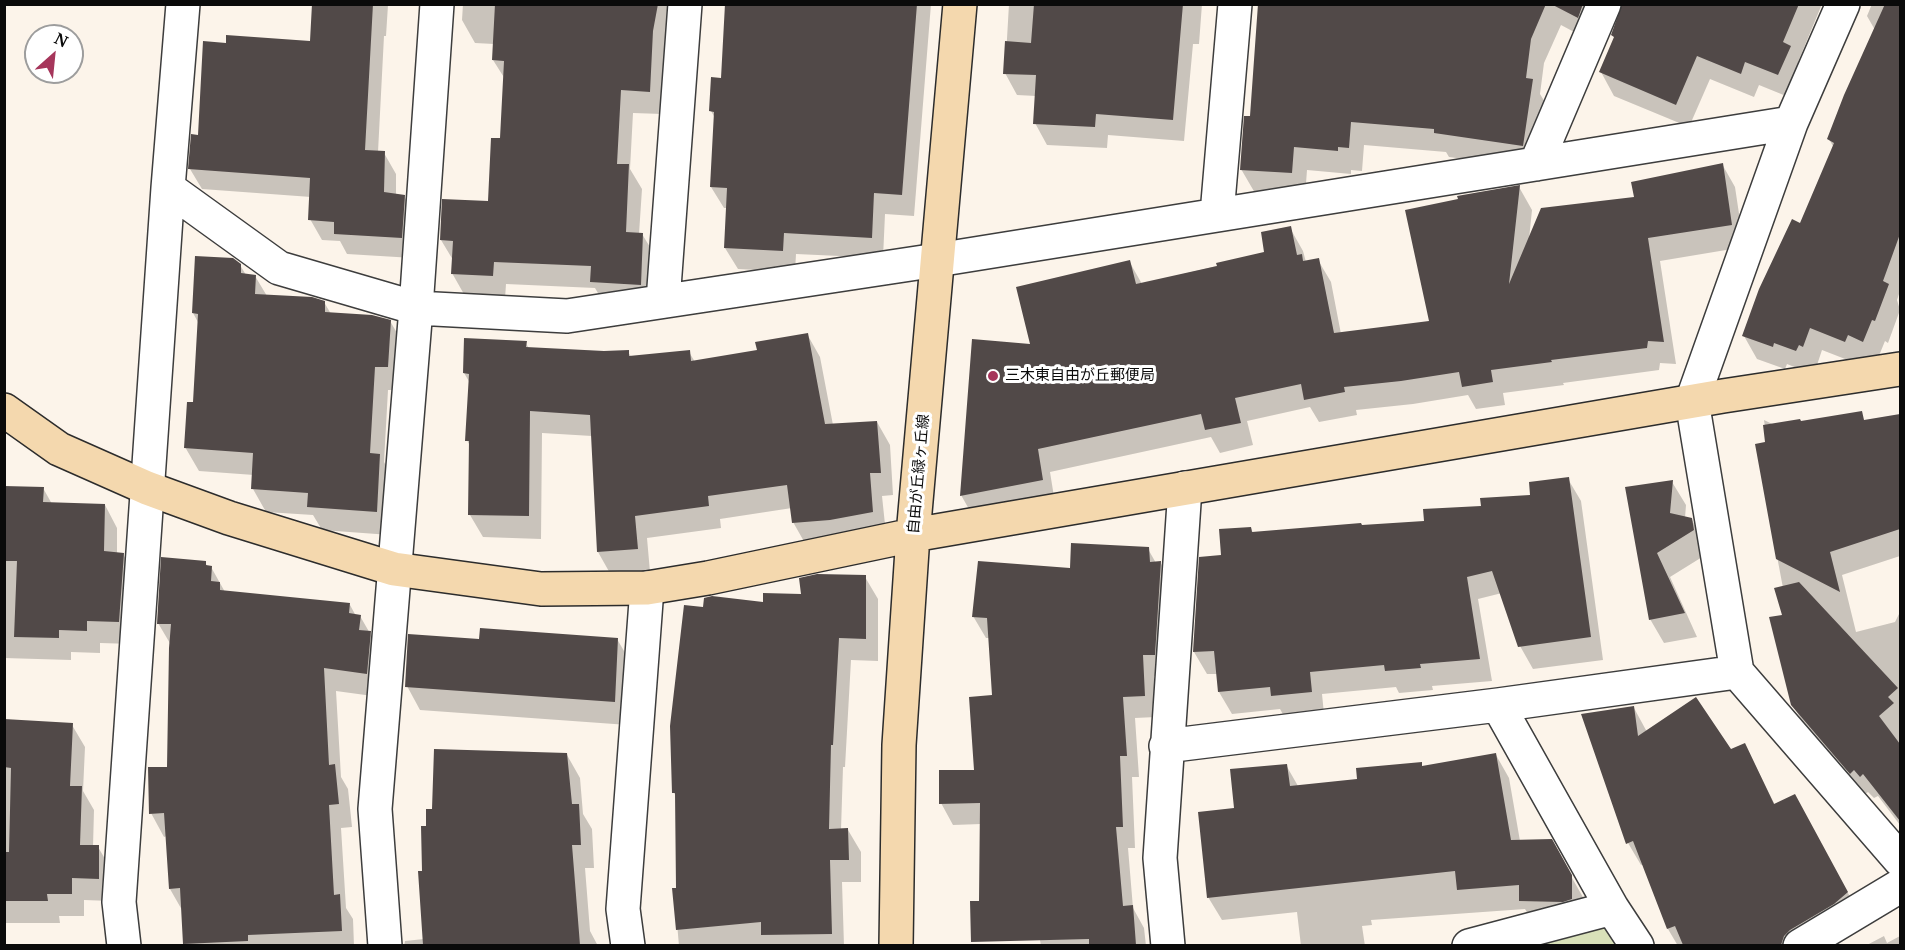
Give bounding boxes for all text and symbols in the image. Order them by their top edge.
north arrow [24,24,84,84]
text: N [51,27,72,52]
place label: 三木東自由が丘郵便局 [1005,367,1155,385]
marker: 三木東自由が丘郵便局 [986,369,1000,383]
street label: 自由が丘緑ヶ丘線 [905,413,933,535]

